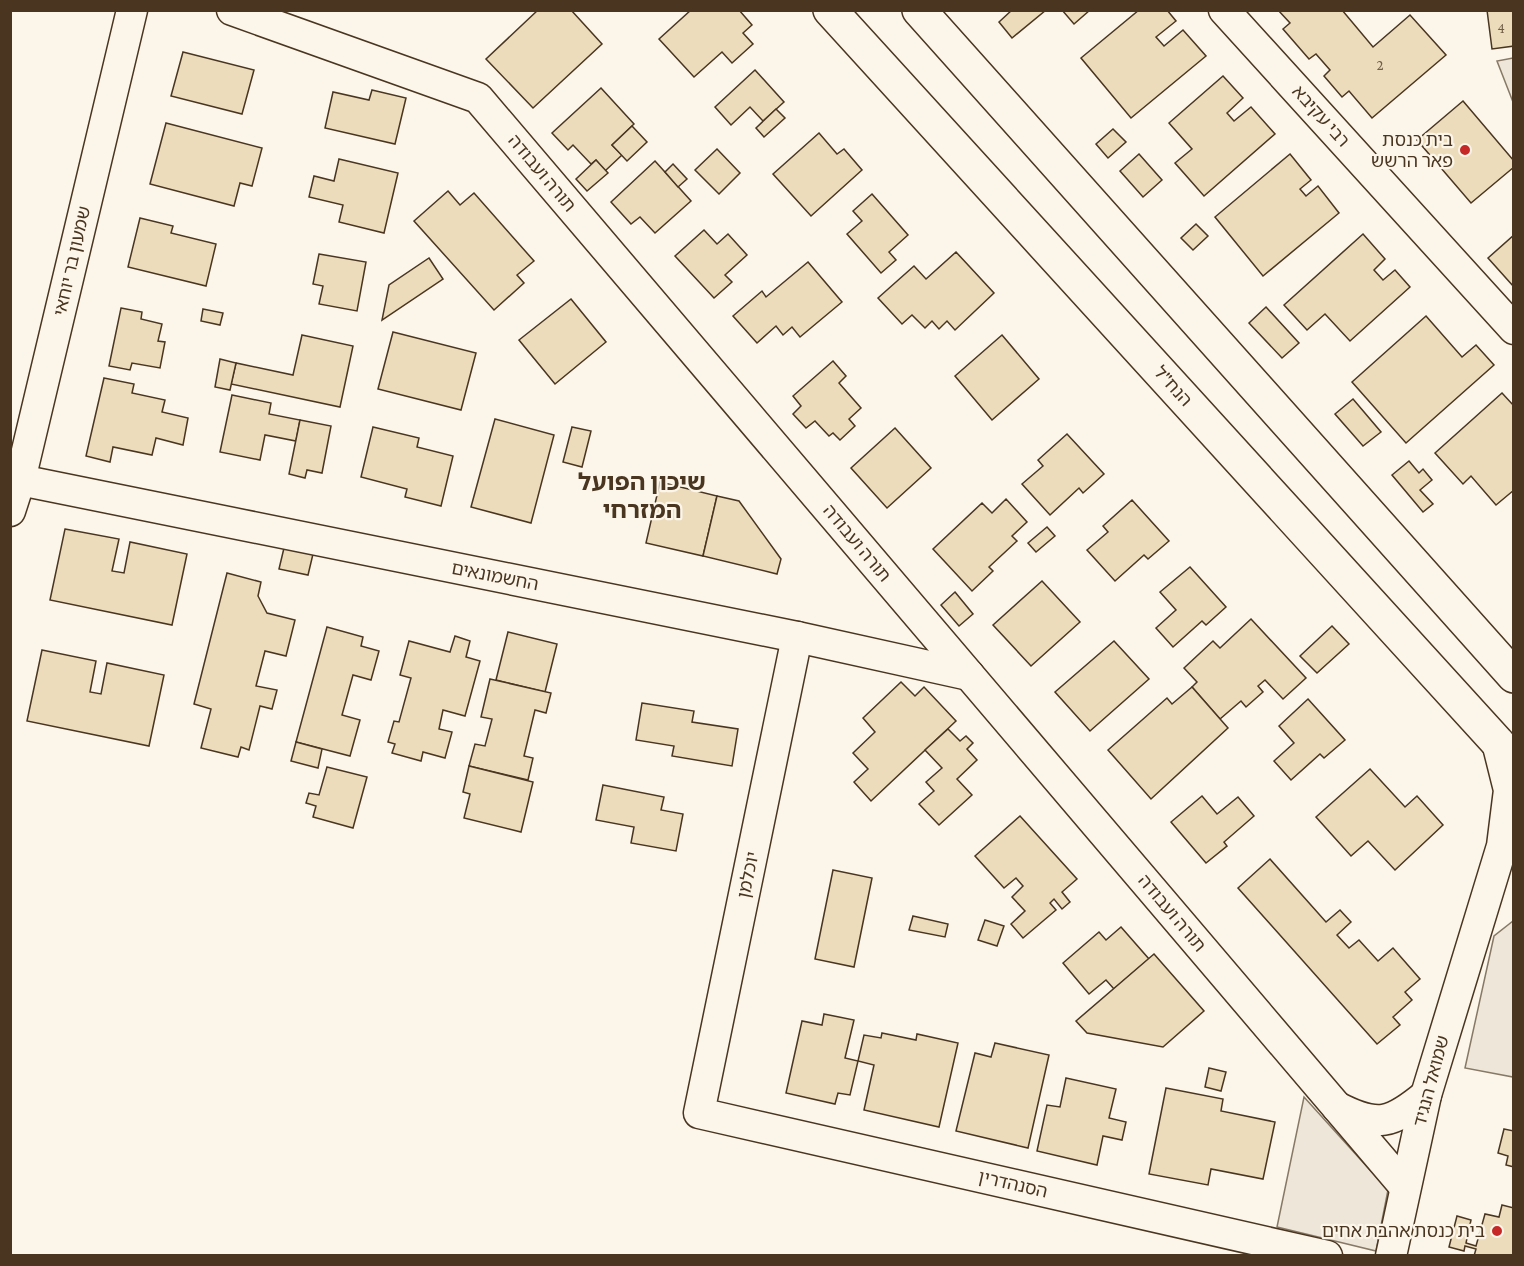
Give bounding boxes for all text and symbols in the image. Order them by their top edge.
house number: 4 [1497,20,1505,36]
house number: 2 [1376,57,1384,73]
street label: רבי עקיבא [1288,81,1354,151]
place label: בית כנסת פאר הרשש [1371,130,1453,171]
street label: תורה ועבודה [504,131,580,215]
marker: בית כנסת פאר הרשש [1458,143,1472,157]
street label: שמעון בר יוחאי [50,204,94,318]
street label: הנח"ל [1150,362,1196,410]
district label: שיכון הפועל המזרחי [578,468,706,523]
street label: תורה ועבודה [819,501,895,585]
street label: החשמונאים [450,558,540,594]
street label: יוכלמן [733,850,763,900]
street label: תורה ועבודה [1134,871,1210,955]
street label: שמואל הנגיד [1409,1033,1453,1129]
street label: הסנהדרין [976,1166,1050,1202]
place label: בית כנסת אהבת אחים [1322,1221,1485,1241]
marker: בית כנסת אהבת אחים [1490,1224,1504,1238]

